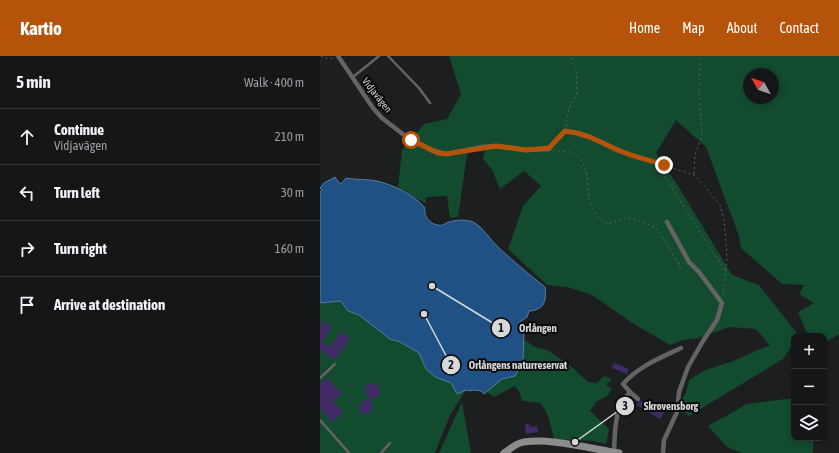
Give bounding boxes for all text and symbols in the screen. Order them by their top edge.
text: Kartio [20,17,62,39]
text: Home [629,20,660,36]
text: Map [682,20,705,36]
text: About [727,20,758,36]
text: Contact [780,20,819,36]
north arrow [743,68,779,104]
text: 5 min [16,72,51,92]
text: Walk · 400 m [244,75,304,90]
street label: Vidjavägen [360,75,394,115]
text: Continue [54,121,104,138]
icon: ahead [16,126,38,148]
text: 210 m [275,129,304,144]
route start [402,131,420,149]
text: Vidjavägen [54,138,107,153]
route end [655,156,673,174]
icon: left [16,182,38,204]
text: Turn left [54,184,100,201]
text: 30 m [281,185,304,200]
icon: right [16,238,38,260]
text: Turn right [54,240,107,257]
text: 160 m [275,241,304,256]
icon: arrive [16,294,38,316]
text: Arrive at destination [54,296,165,313]
callout: Orlången [491,316,565,339]
text: 1 [498,321,504,335]
text: Orlången [519,322,557,334]
map controls [791,333,827,441]
button: + [791,333,827,369]
callout: Orlångens naturreservat [441,354,575,377]
text: 2 [448,358,454,372]
text: Orlångens naturreservat [469,359,568,371]
button: − [791,369,827,405]
callout: Skrovensborg [615,395,706,418]
text: 3 [622,399,628,413]
text: Skrovensborg [644,400,698,412]
button: layers [791,405,827,441]

